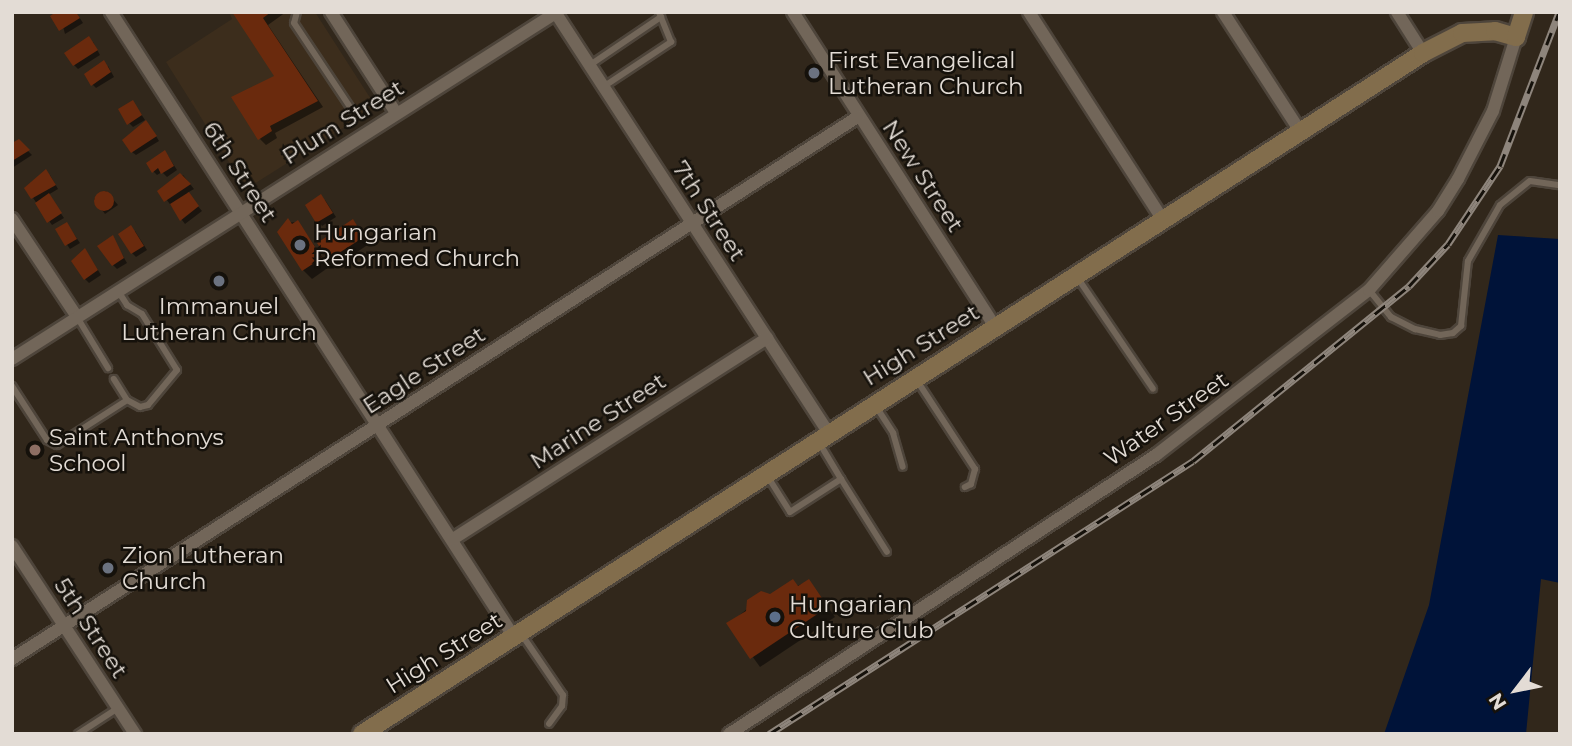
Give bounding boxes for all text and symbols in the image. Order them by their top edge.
place label: First Evangelical Lutheran Church [828,46,1024,100]
marker: First Evangelical Lutheran Church [806,65,822,81]
street label: Plum Street [277,74,409,170]
street label: New Street [877,115,969,237]
street label: 6th Street [197,116,283,228]
street label: 7th Street [666,156,752,266]
place label: Hungarian Reformed Church [314,218,520,272]
marker: Hungarian Reformed Church [292,237,308,253]
marker: Immanuel Lutheran Church [211,273,227,289]
place label: Immanuel Lutheran Church [121,292,317,346]
street label: High Street [858,298,984,392]
street label: Eagle Street [358,320,490,420]
street label: Water Street [1099,366,1233,472]
street label: Marine Street [525,367,671,475]
place label: Saint Anthonys School [49,423,224,477]
marker: Saint Anthonys School [27,442,43,458]
place label: Zion Lutheran Church [122,541,284,595]
marker: Zion Lutheran Church [100,560,116,576]
street label: 5th Street [49,573,133,683]
place label: Hungarian Culture Club [789,590,934,644]
street label: High Street [381,606,507,700]
marker: Hungarian Culture Club [767,609,783,625]
north arrow [1481,655,1551,725]
text: N [1484,689,1512,714]

